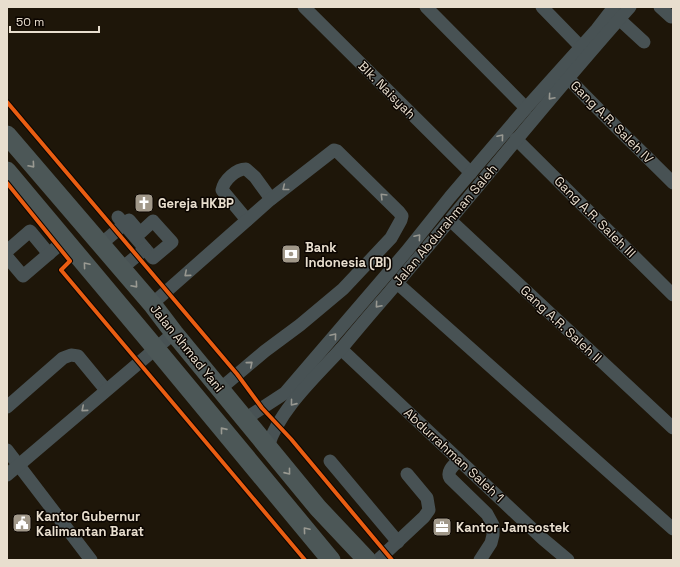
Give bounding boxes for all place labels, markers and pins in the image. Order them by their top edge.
church icon: Gereja HKBP [133,192,155,214]
place label: Gereja HKBP [158,195,234,212]
place label: Bank Indonesia (BI) [305,239,392,271]
bank icon: Bank Indonesia (BI) [280,243,302,265]
place label: Kantor Gubernur Kalimantan Barat [36,508,144,540]
public building icon: Kantor Gubernur Kalimantan Barat [11,512,33,534]
office icon: Kantor Jamsostek [431,516,453,538]
place label: Kantor Jamsostek [456,519,570,536]

